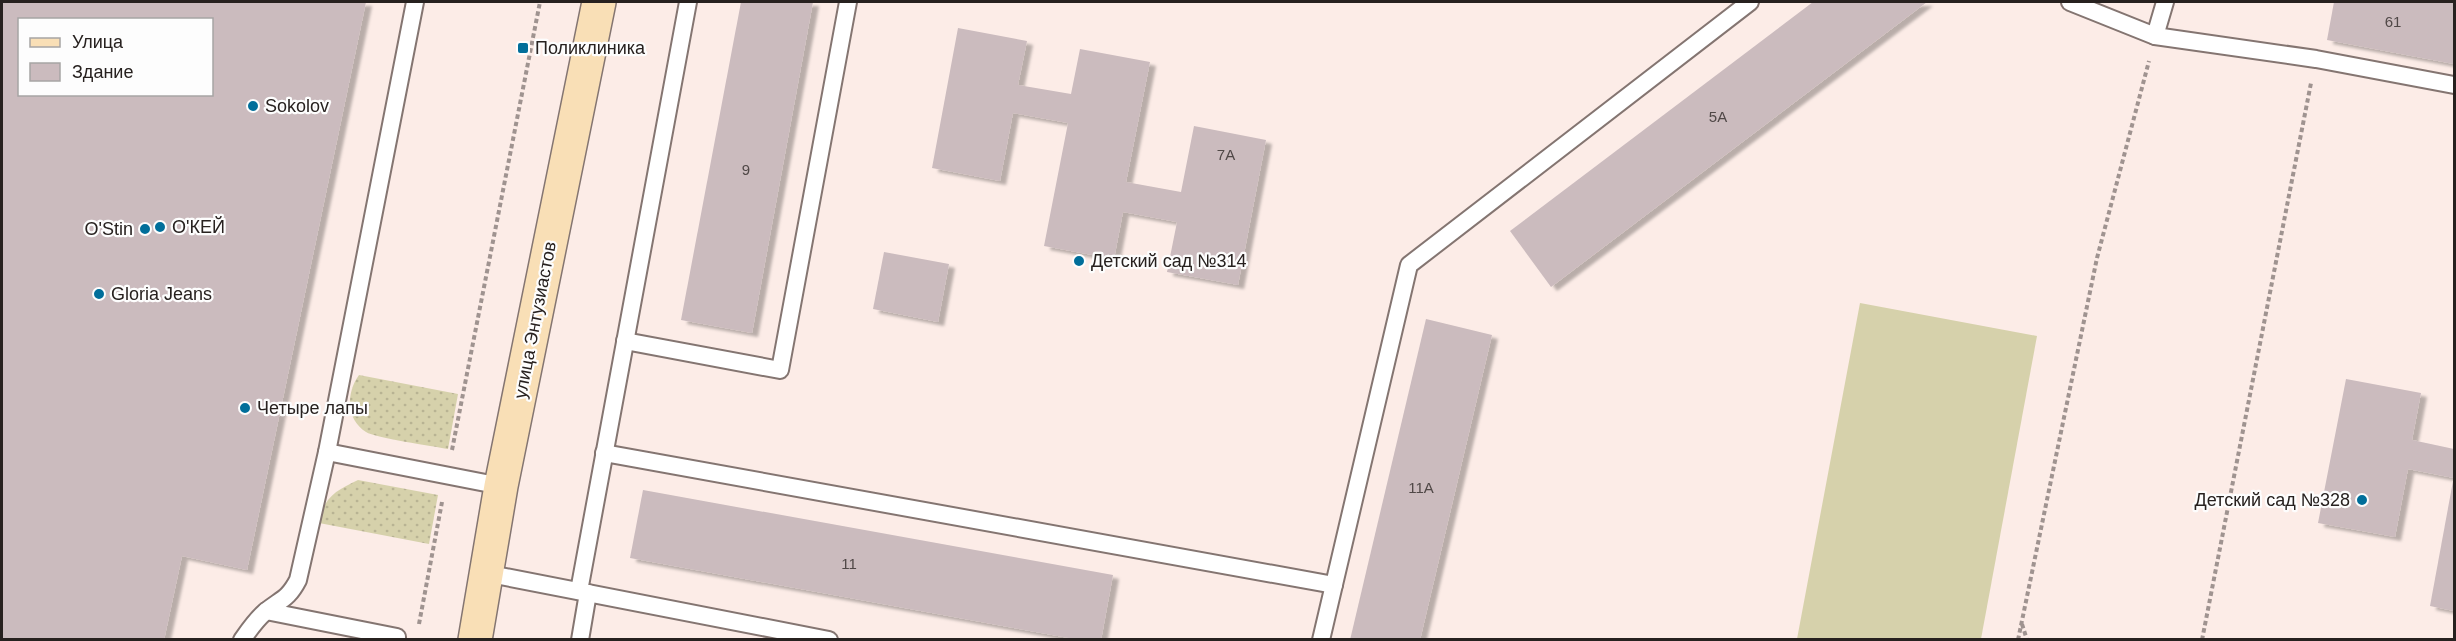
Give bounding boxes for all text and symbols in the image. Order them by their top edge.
house number: 61 [2385,13,2401,30]
legend [18,18,213,96]
text: Улица [72,32,124,52]
place label: Поликлиника [535,38,646,58]
marker: Поликлиника [516,41,530,55]
text: Здание [72,62,133,82]
place label: Sokolov [265,96,329,116]
marker: Sokolov [246,99,260,113]
house number: 5А [1709,108,1727,125]
house number: 7А [1217,146,1235,163]
house number: 9 [742,161,750,178]
place label: О'КЕЙ [172,216,225,237]
place label: O'Stin [85,219,133,239]
marker: О'КЕЙ [153,220,167,234]
marker: O'Stin [138,222,152,236]
street label: улица Энтузиастов [510,240,560,400]
place label: Детский сад №314 [1091,251,1247,271]
marker: Детский сад №314 [1072,254,1086,268]
place label: Gloria Jeans [111,284,212,304]
marker: Gloria Jeans [92,287,106,301]
place label: Четыре лапы [257,398,368,418]
marker: Четыре лапы [238,401,252,415]
house number: 11А [1408,479,1434,496]
place label: Детский сад №328 [2195,490,2350,510]
marker: Детский сад №328 [2355,493,2369,507]
house number: 11 [841,555,857,572]

